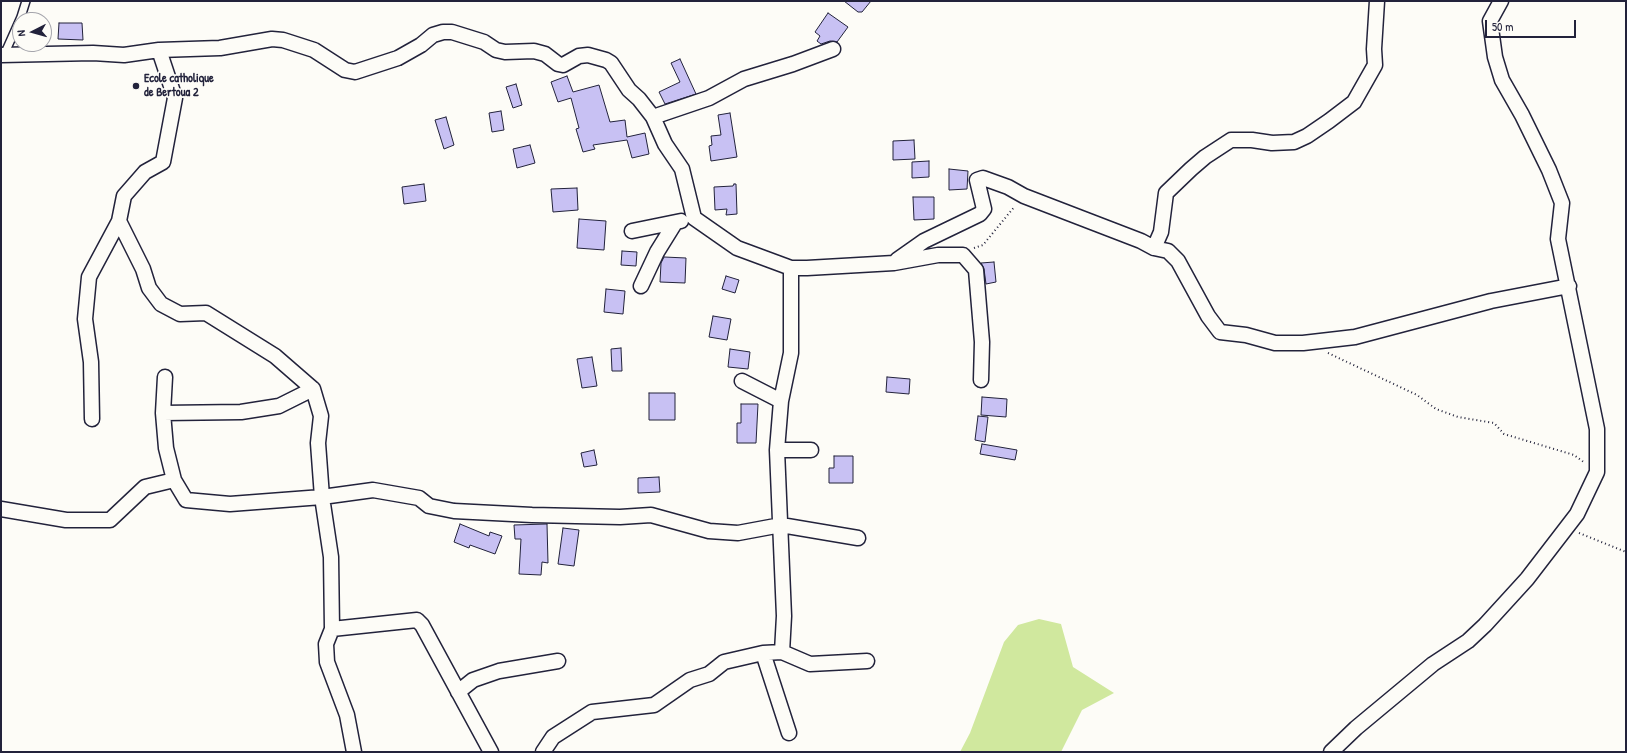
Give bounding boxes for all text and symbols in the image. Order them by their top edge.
north arrow [12,12,52,52]
scale bar [1487,12,1578,38]
text: 50 m [1492,18,1513,35]
text: N [14,30,28,37]
place label: Ecole catholique de Bertoua 2 [144,72,214,100]
marker: Ecole catholique de Bertoua 2 [131,81,141,91]

